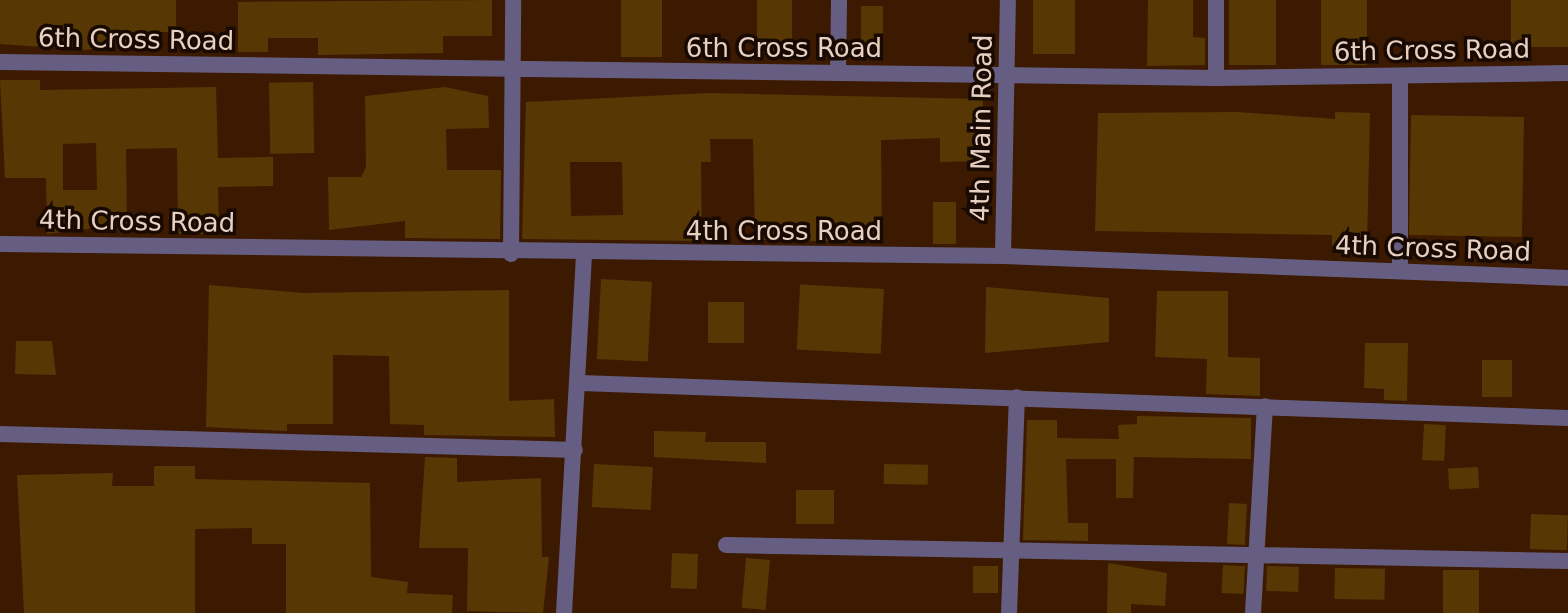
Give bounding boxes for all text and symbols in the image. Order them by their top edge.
street label: 6th Cross Road [38,23,234,57]
street label: 6th Cross Road [686,33,882,65]
street label: 4th Main Road [965,34,999,222]
street label: 6th Cross Road [1334,34,1530,68]
street label: 4th Cross Road [39,205,235,239]
street label: 4th Cross Road [686,216,882,248]
street label: 4th Cross Road [1334,230,1532,268]

